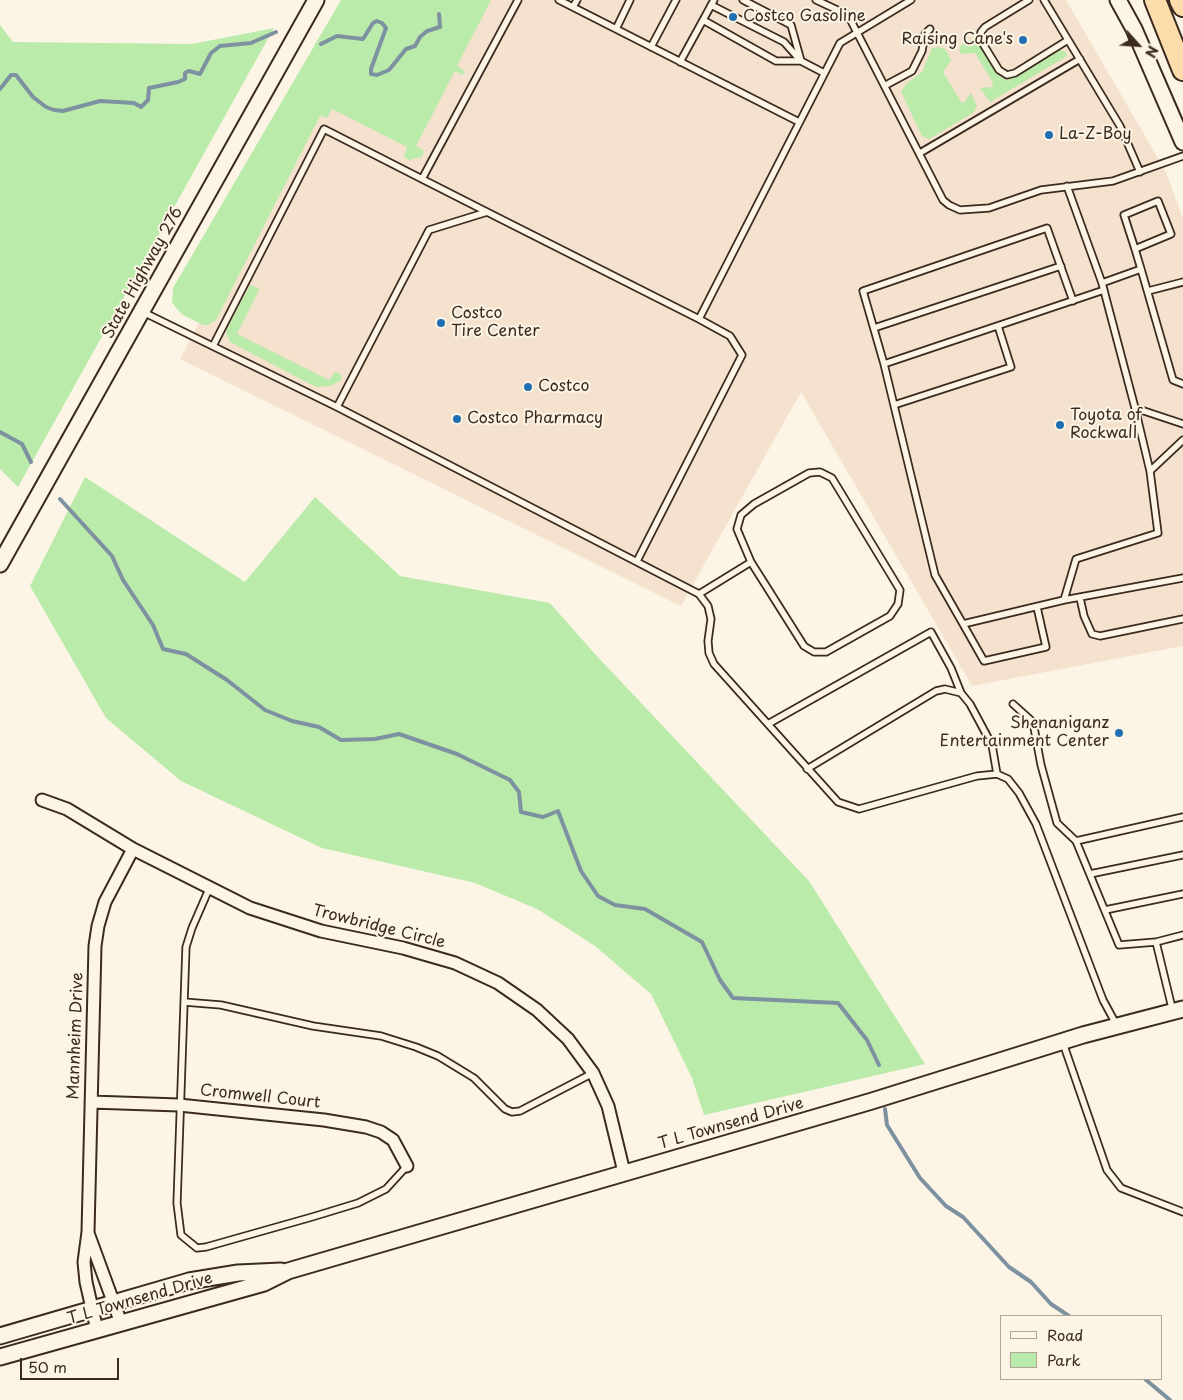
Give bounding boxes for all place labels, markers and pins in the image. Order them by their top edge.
place label: Costco Gasoline [743,7,866,27]
marker: Costco Gasoline [727,11,739,23]
place label: Raising Cane's [901,30,1013,50]
marker: Raising Cane's [1017,34,1029,46]
place label: La-Z-Boy [1059,125,1131,145]
marker: La-Z-Boy [1043,129,1055,141]
place label: Costco Tire Center [451,304,540,342]
marker: Costco Tire Center [435,317,447,329]
place label: Costco [538,377,589,397]
marker: Costco [522,381,534,393]
place label: Toyota of Rockwall [1070,406,1142,444]
place label: Costco Pharmacy [467,409,603,429]
marker: Costco Pharmacy [451,413,463,425]
marker: Toyota of Rockwall [1054,419,1066,431]
place label: Shenaniganz Entertainment Center [940,714,1109,752]
marker: Shenaniganz Entertainment Center [1113,727,1125,739]

